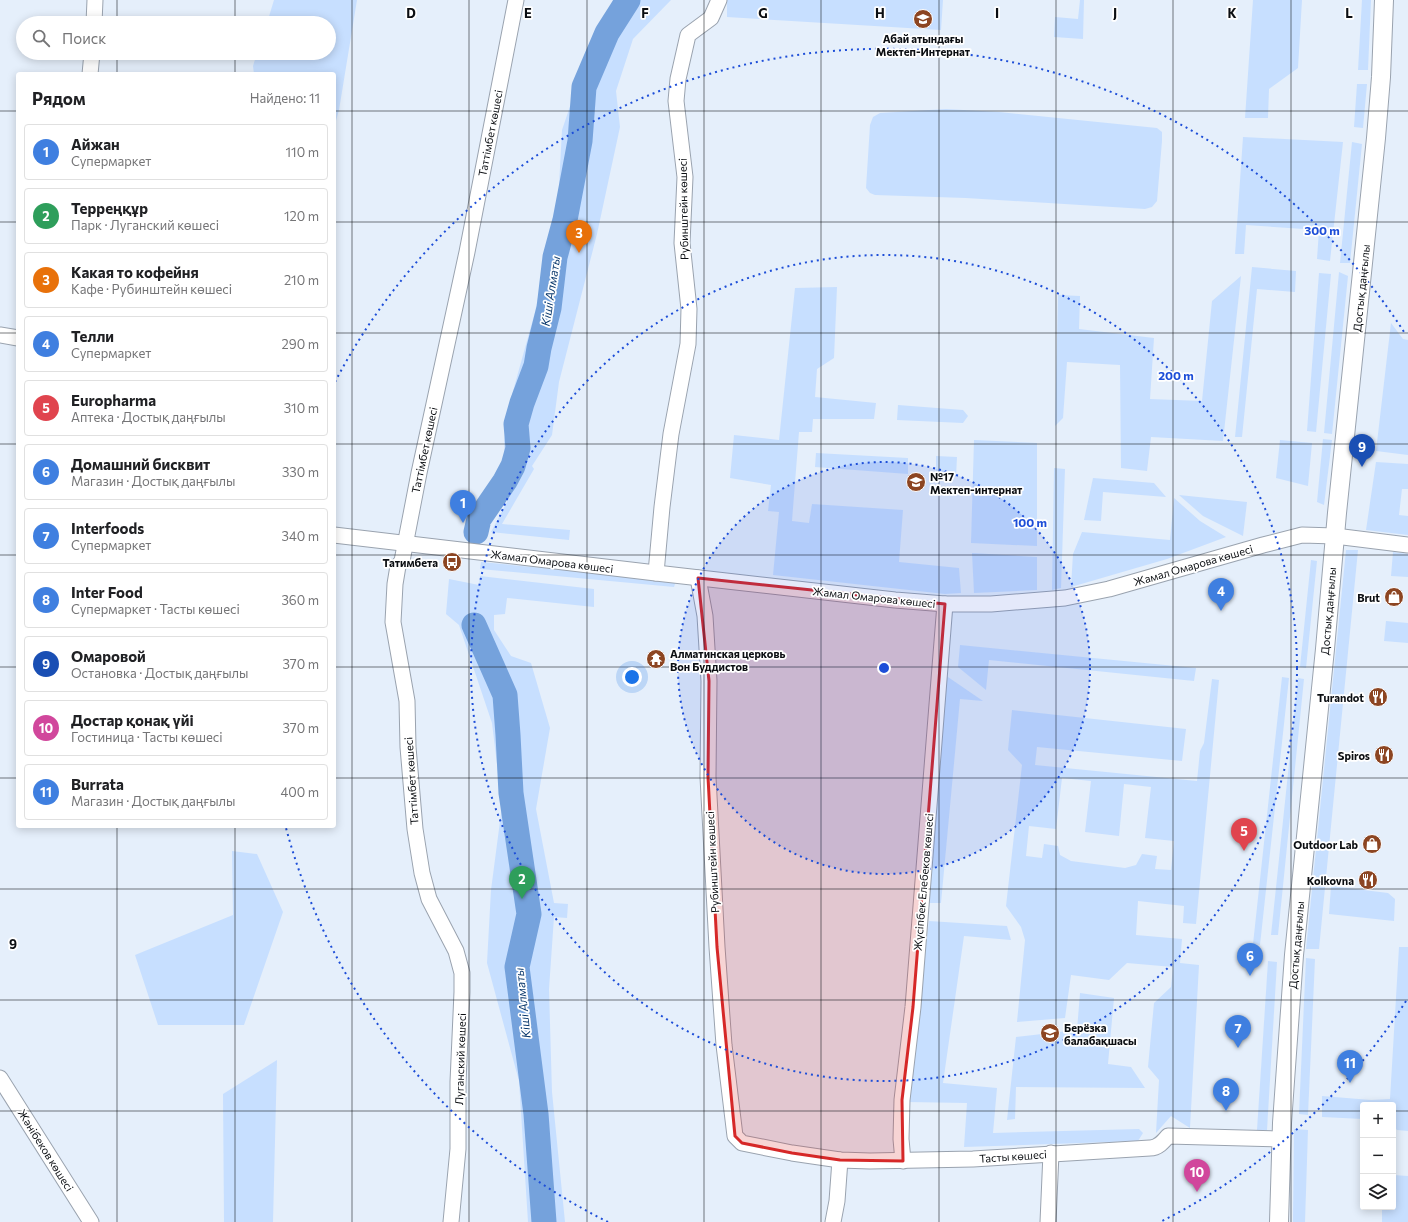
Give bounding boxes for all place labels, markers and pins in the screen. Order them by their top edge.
school or university icon: Абай атындағы Мектеп-Интернат [912,8,934,30]
place label: Абай атындағы Мектеп-Интернат [876,32,971,58]
pin: 3 [566,220,592,253]
pin: 9 [1349,434,1375,467]
place label: №17 Мектеп-интернат [930,470,1023,496]
school or university icon: №17 Мектеп-интернат [905,471,927,493]
pin: 1 [450,490,476,523]
bus stop icon: Татимбета [441,551,463,573]
place label: Татимбета [383,556,438,569]
pin: 4 [1208,578,1234,611]
shop icon: Brut [1383,586,1405,608]
place label: Brut [1357,591,1380,604]
place label: Алматинская церковь Вон Буддистов [670,647,785,673]
temple icon: Алматинская церковь Вон Буддистов [645,648,667,670]
centre of rings [877,661,891,675]
restaurant icon: Turandot [1367,686,1389,708]
place label: Turandot [1317,691,1364,704]
restaurant icon: Spiros [1373,744,1395,766]
place label: Spiros [1338,749,1370,762]
pin: 5 [1231,818,1257,851]
shop icon: Outdoor Lab [1361,833,1383,855]
place label: Outdoor Lab [1293,838,1358,851]
pin: 2 [509,866,535,899]
restaurant icon: Kolkovna [1357,869,1379,891]
place label: Kolkovna [1307,874,1354,887]
pin: 6 [1237,943,1263,976]
pin: 7 [1225,1015,1251,1048]
place label: Берёзка балабақшасы [1064,1021,1137,1047]
school or university icon: Берёзка балабақшасы [1039,1022,1061,1044]
pin: 11 [1337,1050,1363,1083]
pin: 8 [1213,1078,1239,1111]
pin: 10 [1184,1159,1210,1192]

